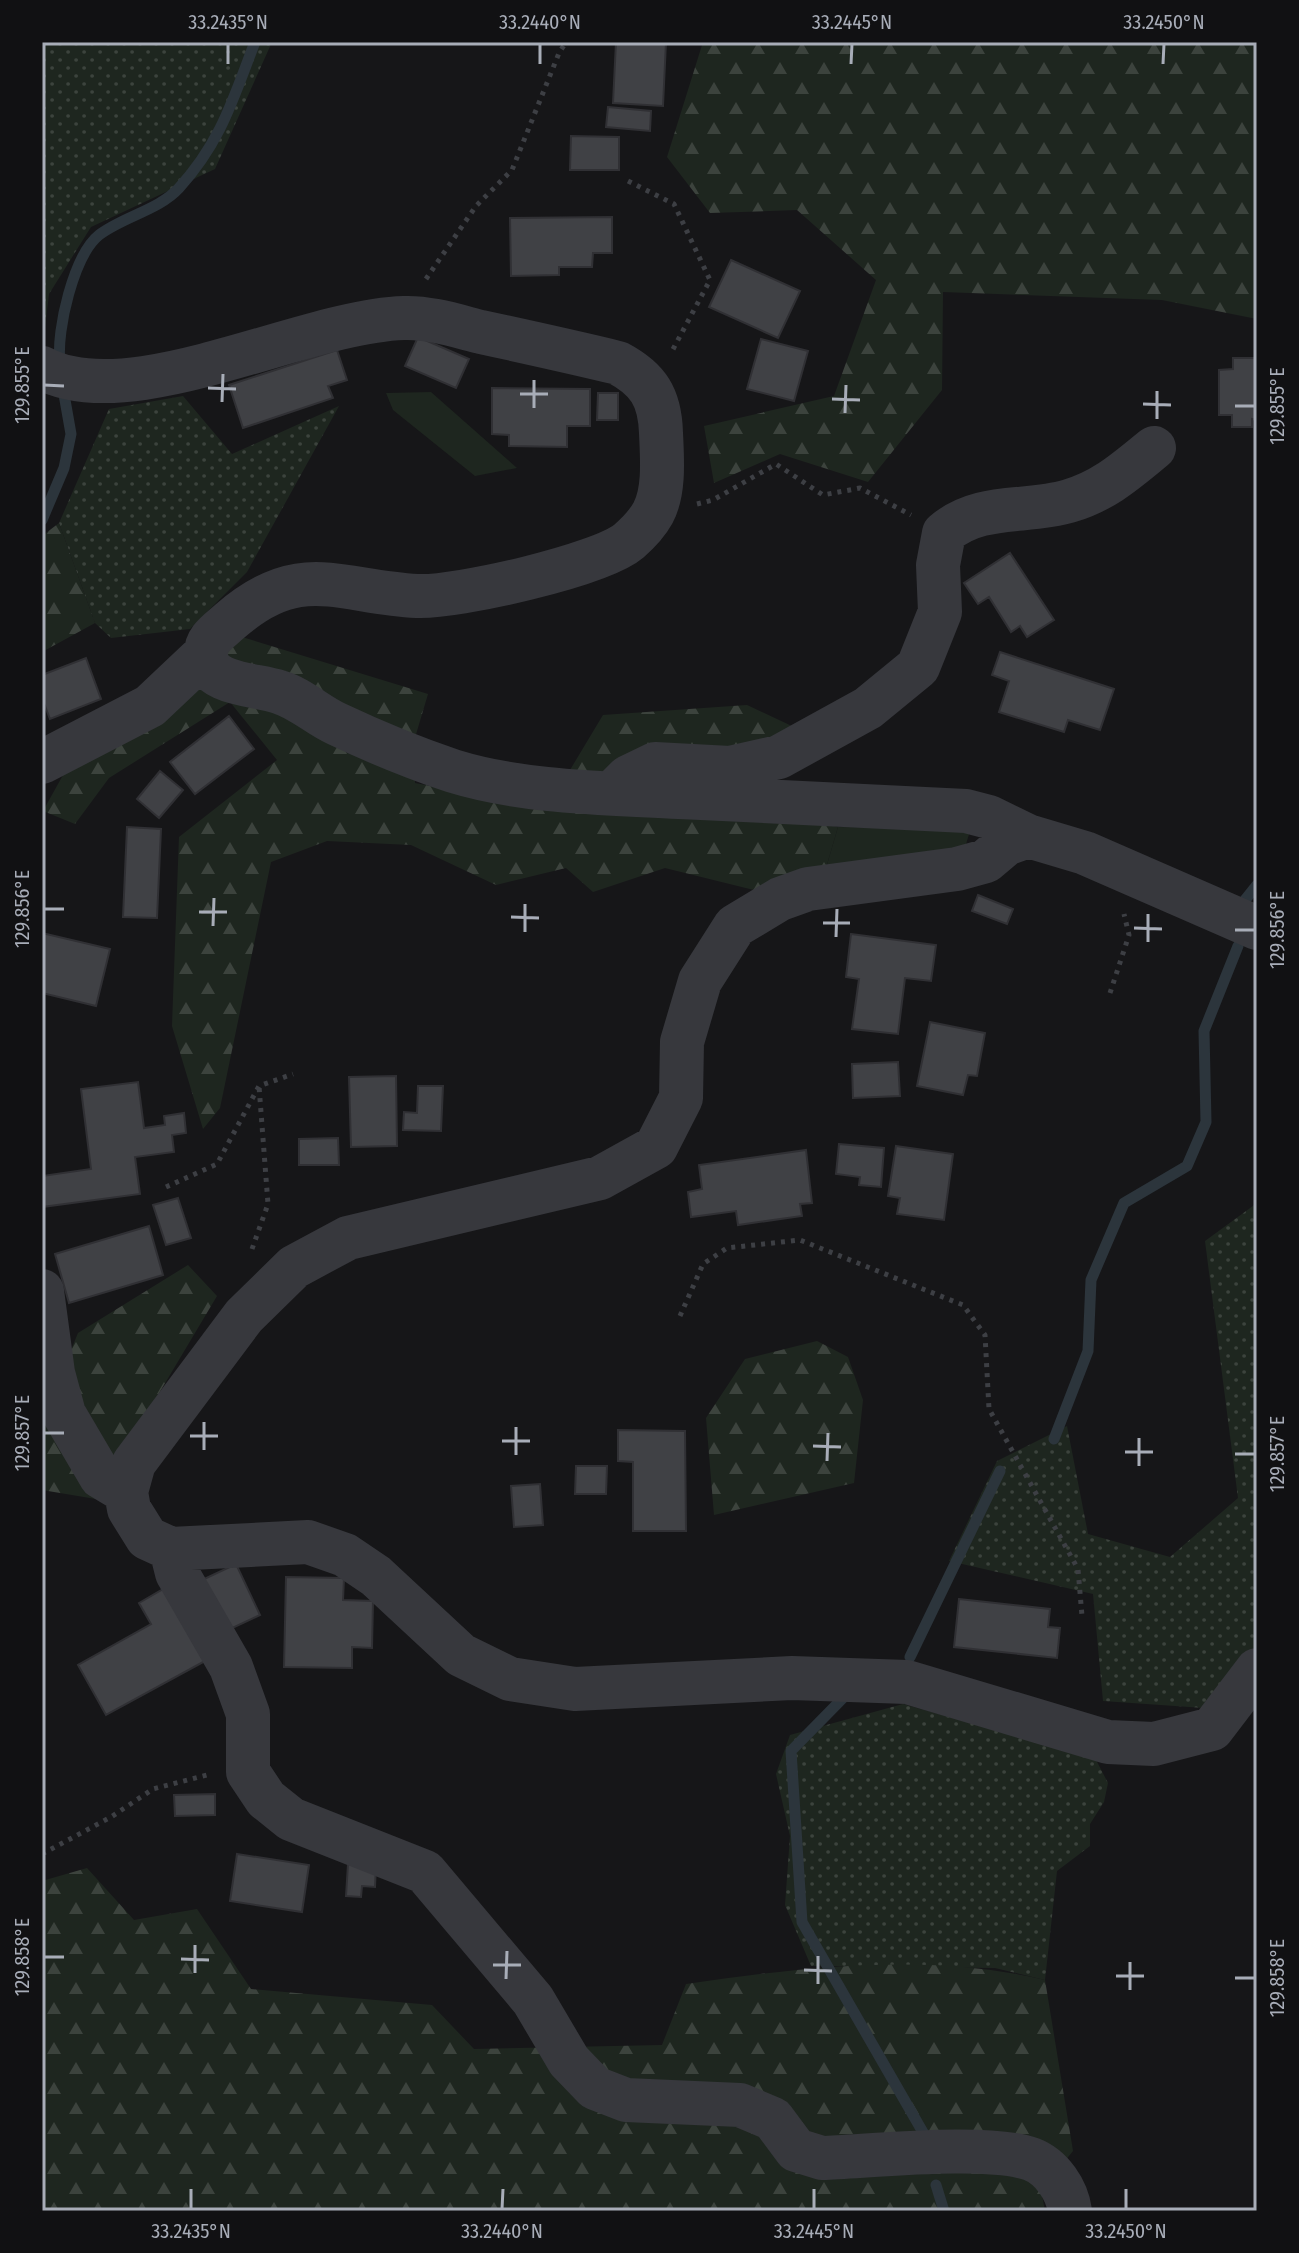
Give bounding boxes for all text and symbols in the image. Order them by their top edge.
text: 33.2435°N [188,10,268,34]
text: 33.2440°N [499,10,581,34]
text: 33.2445°N [812,10,892,34]
text: 33.2450°N [1123,10,1205,34]
text: 129.855°E [10,346,34,424]
text: 129.855°E [1265,367,1289,445]
text: 129.856°E [10,870,34,948]
text: 129.856°E [1265,891,1289,969]
text: 129.857°E [10,1395,34,1471]
text: 129.857°E [1265,1416,1289,1492]
text: 129.858°E [10,1918,34,1996]
text: 129.858°E [1265,1939,1289,2017]
text: 33.2435°N [151,2219,231,2243]
text: 33.2440°N [461,2219,543,2243]
text: 33.2445°N [774,2219,854,2243]
text: 33.2450°N [1085,2219,1167,2243]

